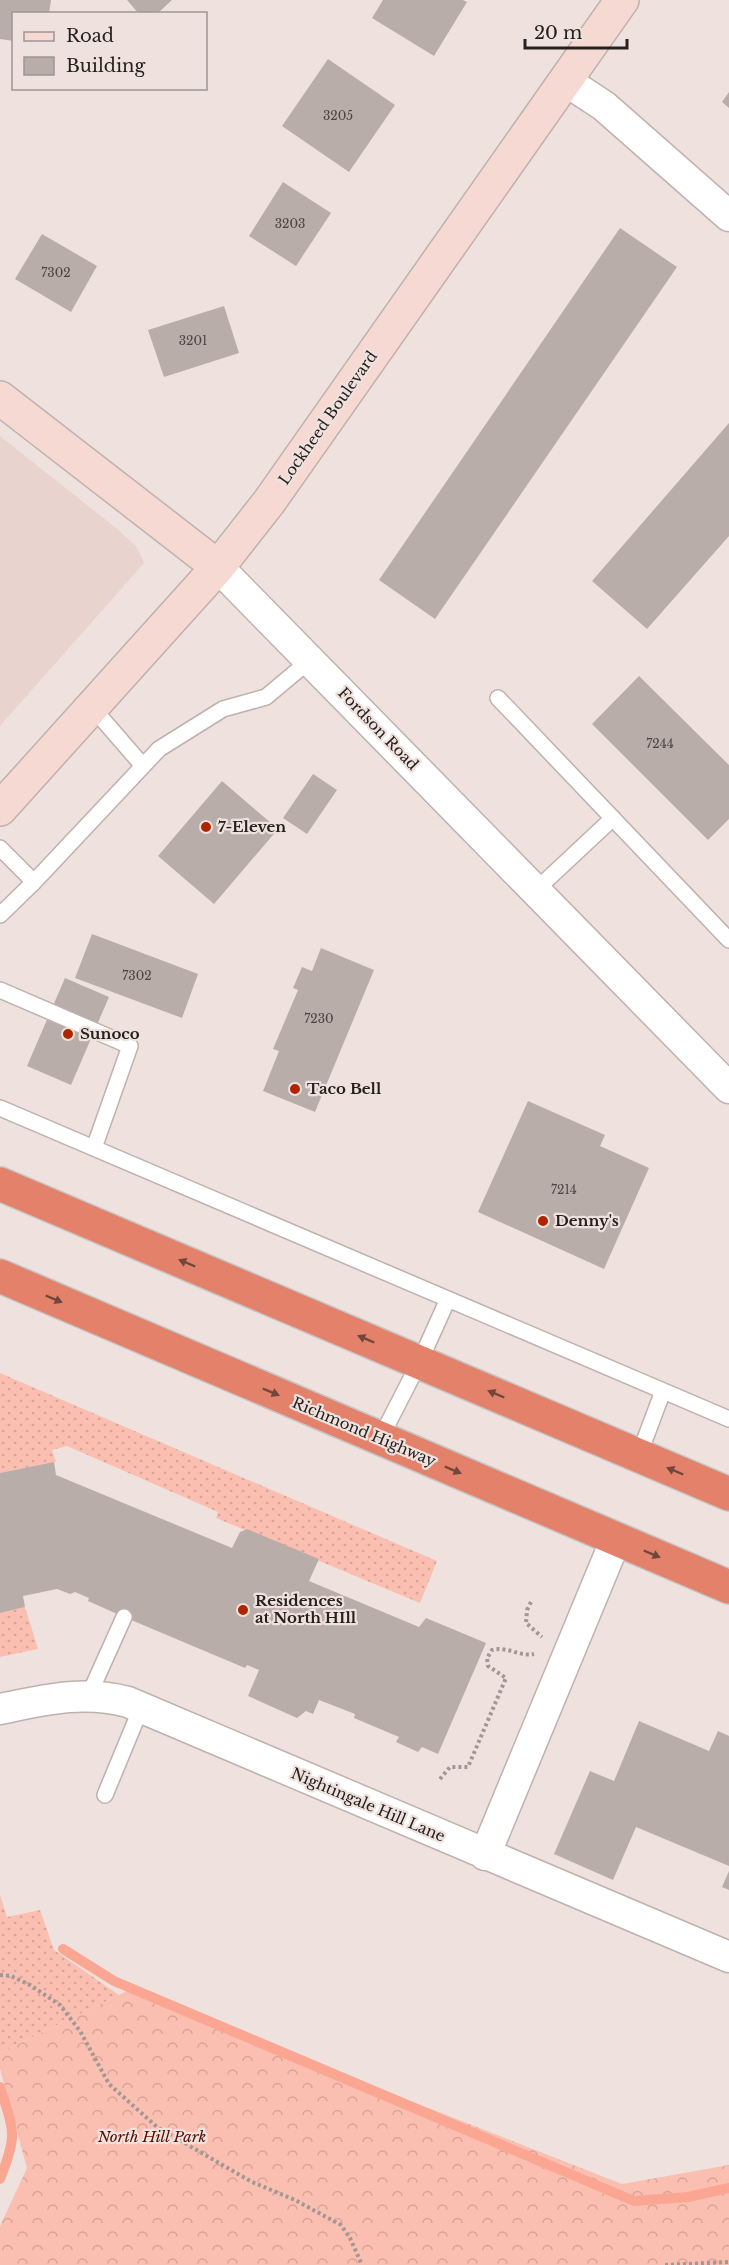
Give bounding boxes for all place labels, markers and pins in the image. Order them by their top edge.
place label: 7-Eleven [218,817,286,836]
marker: 7-Eleven [199,820,213,834]
place label: Sunoco [80,1024,140,1043]
marker: Sunoco [61,1027,75,1041]
place label: Taco Bell [307,1079,382,1098]
marker: Taco Bell [288,1082,302,1096]
place label: Denny's [555,1211,619,1230]
marker: Denny's [536,1214,550,1228]
place label: Residences at North HIll [255,1591,357,1627]
marker: Residences at North HIll [236,1603,250,1617]

